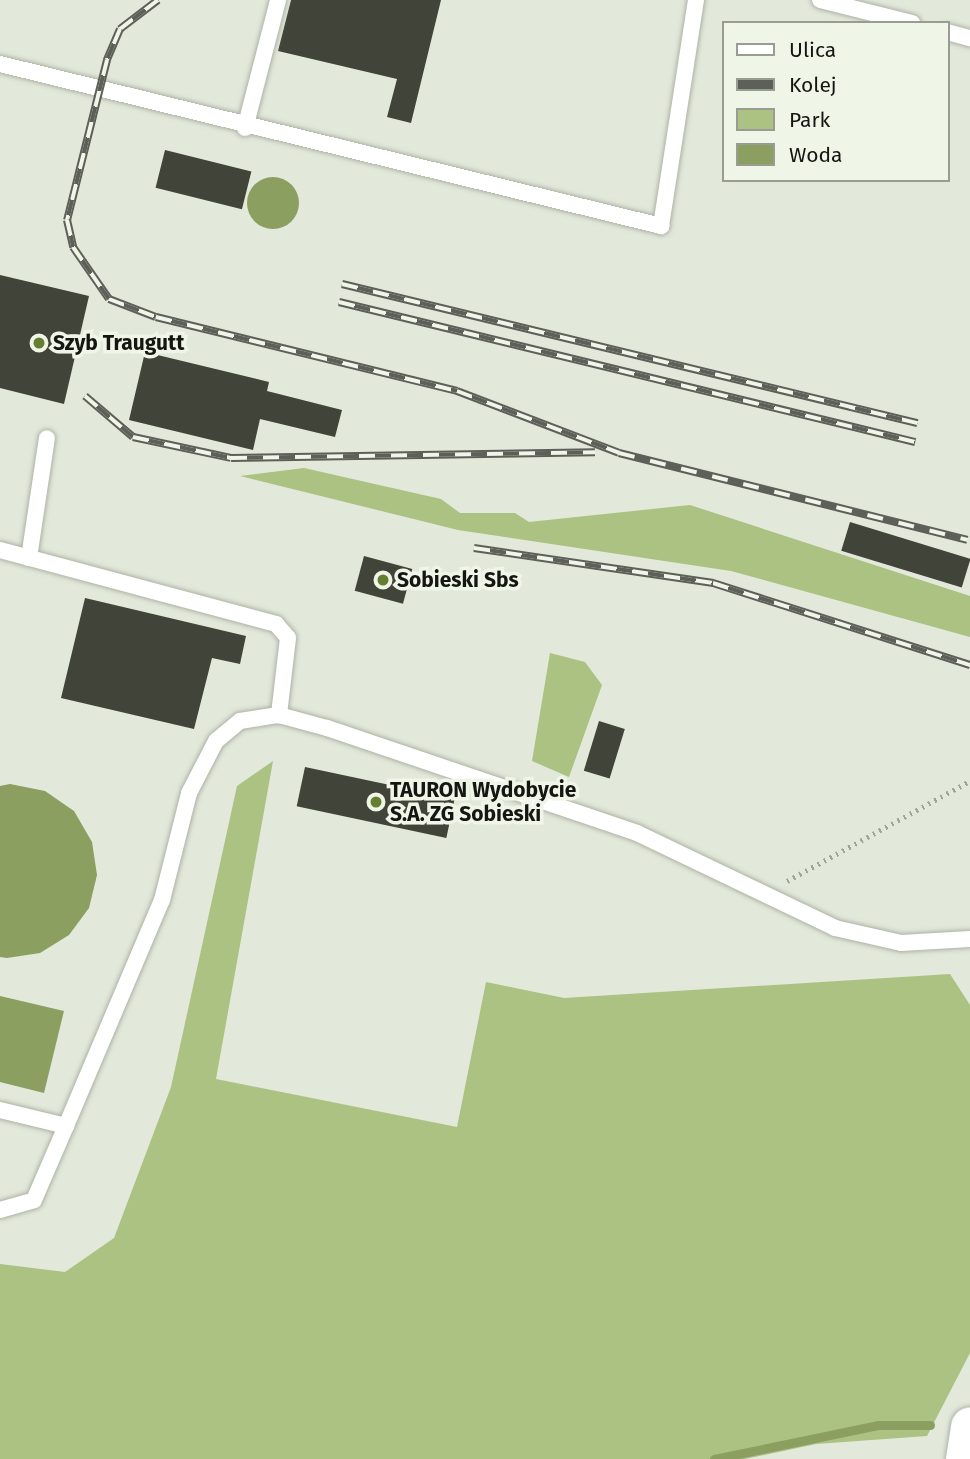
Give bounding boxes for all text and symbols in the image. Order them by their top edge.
legend [722,21,949,182]
text: Ulica [789,37,836,63]
text: Kolej [789,72,837,98]
text: Park [789,107,830,133]
text: Woda [789,142,842,168]
place label: Szyb Traugutt [53,330,184,356]
marker: Szyb Traugutt [31,335,47,351]
place label: Sobieski Sbs [397,567,519,593]
marker: Sobieski Sbs [375,572,391,588]
place label: TAURON Wydobycie S.A. ZG Sobieski [390,777,576,827]
marker: TAURON Wydobycie S.A. ZG Sobieski [368,794,384,810]

